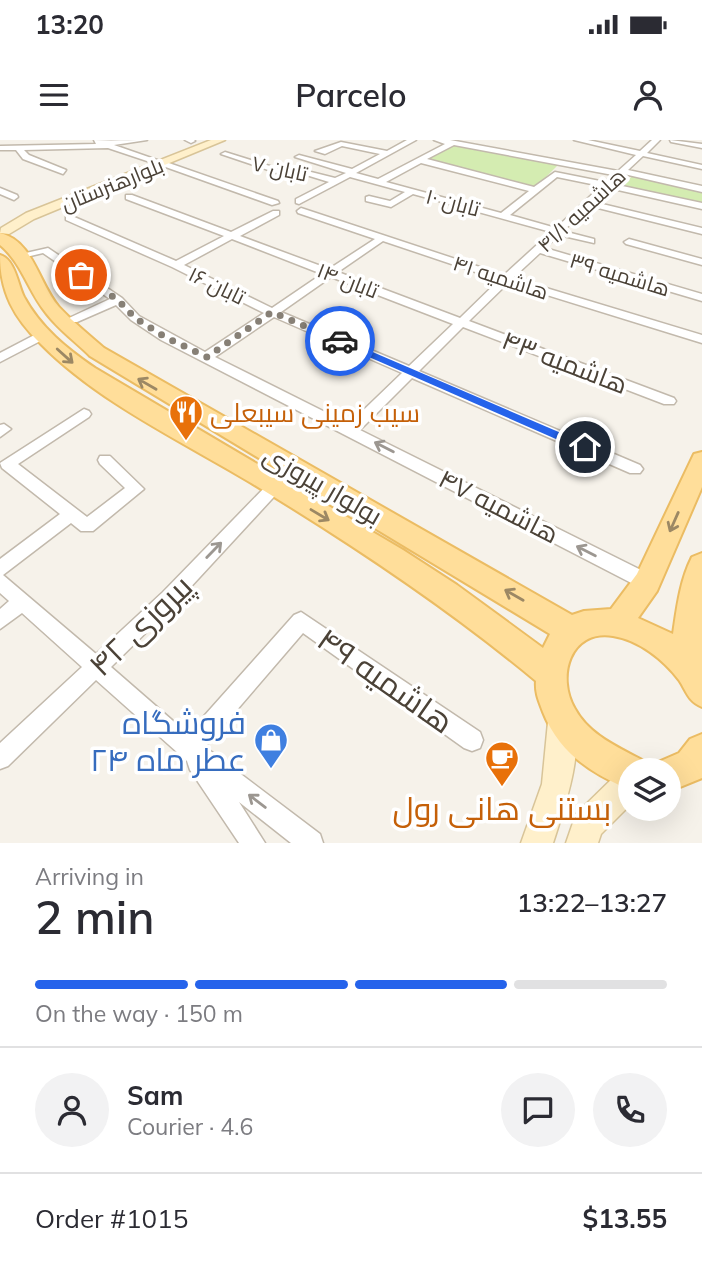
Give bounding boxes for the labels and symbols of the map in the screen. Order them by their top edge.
street label: تابان ۷ [250,149,311,188]
street label: بلوارهنرستان [57,152,167,217]
street label: هاشمیه ۴۱/۱ [531,163,631,257]
street label: تابان ۱۰ [423,182,483,223]
pin [51,245,111,305]
street label: هاشمیه ۳۹ [567,246,673,302]
street label: هاشمیه ۴۱ [450,249,552,305]
street label: تابان ۱۴ [313,256,383,305]
street label: تابان ۱۶ [184,260,250,311]
courier [305,306,375,376]
street label: هاشمیه ۴۳ [498,323,632,401]
one-way arrow [56,347,73,364]
one-way arrow [137,377,158,390]
restaurant icon: سیب زمینی سیبعلی [167,393,205,442]
place label: سیب زمینی سیبعلی [210,396,420,429]
pin [555,417,615,477]
street label: بولوار پیروزی [257,438,388,533]
one-way arrow [374,439,394,453]
street label: هاشمیه ۴۷ [433,462,565,550]
one-way arrow [310,508,330,522]
one-way arrow [667,511,680,532]
one-way arrow [206,542,223,559]
one-way arrow [576,543,597,557]
street label: پیروزی ۴۲ [80,566,202,685]
one-way arrow [504,588,525,601]
street label: هاشمیه ۴۹ [310,619,462,741]
place label: فروشگاه عطر ماه ۲۴ [90,702,246,779]
shop icon: فروشگاه عطر ماه ۲۴ [252,721,290,770]
cafe icon: بستنی هانی رول [483,739,521,788]
place label: بستنی هانی رول [393,788,611,828]
one-way arrow [248,794,267,809]

